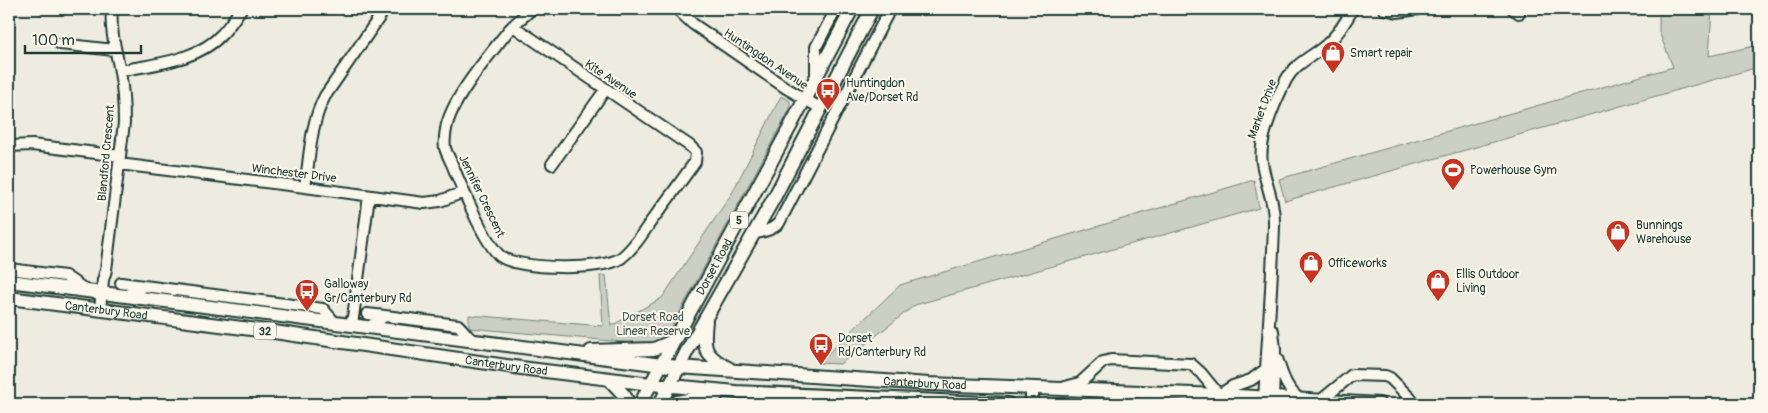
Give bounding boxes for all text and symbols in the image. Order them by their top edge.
scale bar [25,22,141,54]
street label: Huntingdon Avenue [721,26,811,93]
text: 100 m [32,31,75,50]
shop icon: Smart repair [1320,40,1346,74]
place label: Smart repair [1350,46,1413,61]
street label: Kite Avenue [582,57,640,102]
place label: Huntingdon Ave/Dorset Rd [846,76,919,105]
bus stop icon: Huntingdon Ave/Dorset Rd [815,77,841,111]
street label: Market Drive [1245,77,1280,141]
street label: Blandford Crescent [95,104,118,202]
street label: Jennifer Crescent [455,152,508,240]
sports icon: Powerhouse Gym [1440,157,1466,191]
street label: Winchester Drive [251,161,337,186]
place label: Powerhouse Gym [1470,163,1557,178]
road number: 5 [730,212,748,228]
place label: Bunnings Warehouse [1636,218,1691,247]
shop icon: Bunnings Warehouse [1605,219,1631,253]
street label: Dorset Road [693,236,736,298]
shop icon: Officeworks [1298,250,1324,284]
place label: Officeworks [1328,256,1387,271]
place label: Ellis Outdoor Living [1456,267,1520,296]
shop icon: Ellis Outdoor Living [1425,268,1451,302]
place label: Galloway Gr/Canterbury Rd [324,277,412,306]
bus stop icon: Galloway Gr/Canterbury Rd [294,278,320,312]
street label: Canterbury Road [64,298,148,324]
park label: Dorset Road Linear Reserve [616,310,690,339]
road number: 32 [254,322,276,340]
place label: Dorset Rd/Canterbury Rd [838,331,926,360]
bus stop icon: Dorset Rd/Canterbury Rd [808,332,834,366]
street label: Canterbury Road [464,353,549,379]
street label: Canterbury Road [883,374,967,393]

